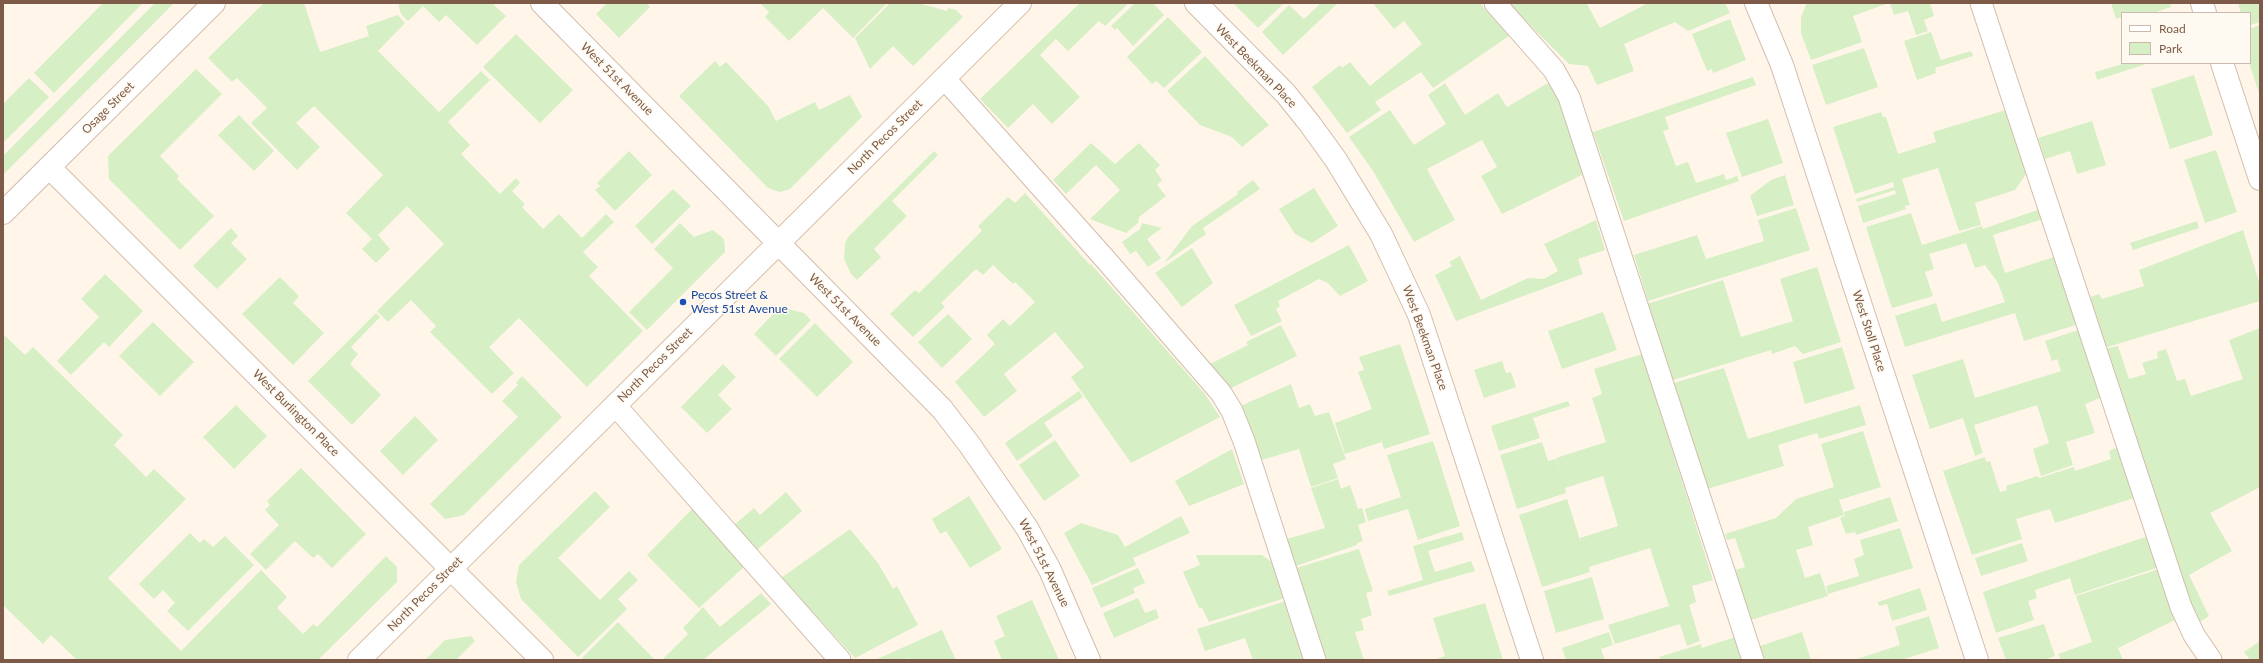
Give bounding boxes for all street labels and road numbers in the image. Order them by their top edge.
street label: West Beekman Place [1212,21,1300,111]
street label: West 51st Avenue [578,40,656,118]
street label: Osage Street [79,79,137,137]
street label: North Pecos Street [845,97,925,177]
street label: West 51st Avenue [806,271,884,349]
street label: West Beekman Place [1399,284,1451,392]
street label: West Stoll Place [1849,289,1889,373]
street label: North Pecos Street [615,325,695,405]
street label: West Burlington Place [250,367,342,459]
street label: West 51st Avenue [1016,517,1072,609]
street label: North Pecos Street [385,554,465,634]

